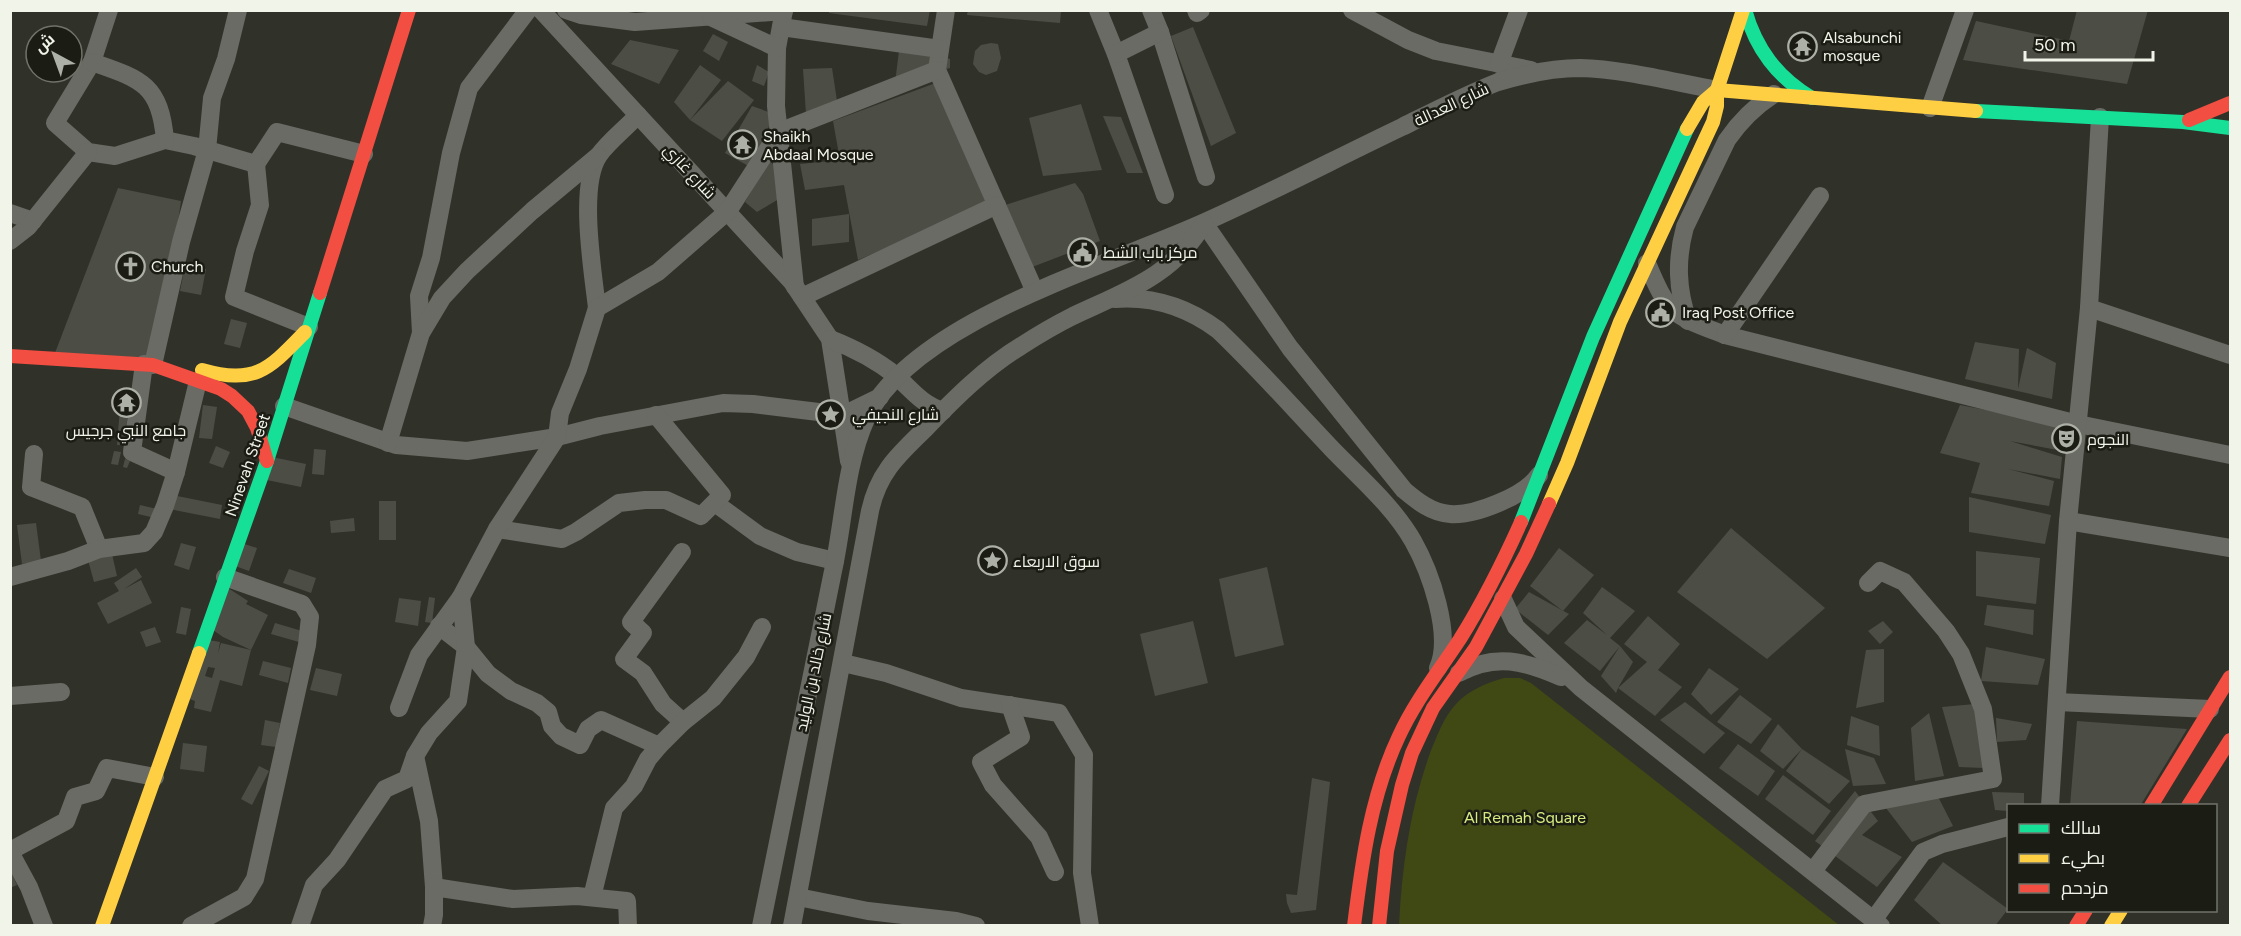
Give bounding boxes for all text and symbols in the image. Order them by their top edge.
north arrow [24,24,84,84]
scale bar [2025,24,2152,62]
place label: Alsabunchi mosque [1823,28,1902,65]
text: ش [31,29,58,57]
temple icon: Alsabunchi mosque [1786,30,1818,62]
text: 50 m [2034,34,2076,56]
street label: شارع العدالة [1411,79,1492,132]
place label: Shaikh Abdaal Mosque [763,127,874,164]
temple icon: Shaikh Abdaal Mosque [726,129,758,161]
street label: شارع غازي [657,140,720,205]
public building icon: مركز باب الشط [1066,236,1098,268]
place label: مركز باب الشط [1103,243,1198,262]
church icon: Church [114,250,146,282]
place label: Church [151,257,203,276]
public building icon: Iraq Post Office [1645,296,1677,328]
place label: Iraq Post Office [1682,303,1795,322]
temple icon: جامع النبي جرجيس [110,386,142,418]
place icon: شارع النجيفي [815,398,847,430]
place label: شارع النجيفي [852,405,939,428]
street label: Ninevah Street [221,411,274,519]
place label: جامع النبي جرجيس [66,421,186,444]
theatre icon: النجوم [2050,423,2082,455]
place label: النجوم [2087,430,2129,451]
place icon: سوق الاربعاء [976,545,1008,577]
place label: سوق الاربعاء [1013,552,1100,572]
street label: شارع خالد بن الوليد [792,611,837,733]
legend [2007,804,2217,912]
park label: Al Remah Square [1464,808,1586,827]
text: سالك [2061,817,2101,839]
text: بطيء [2061,847,2105,872]
text: مزدحم [2061,877,2109,900]

